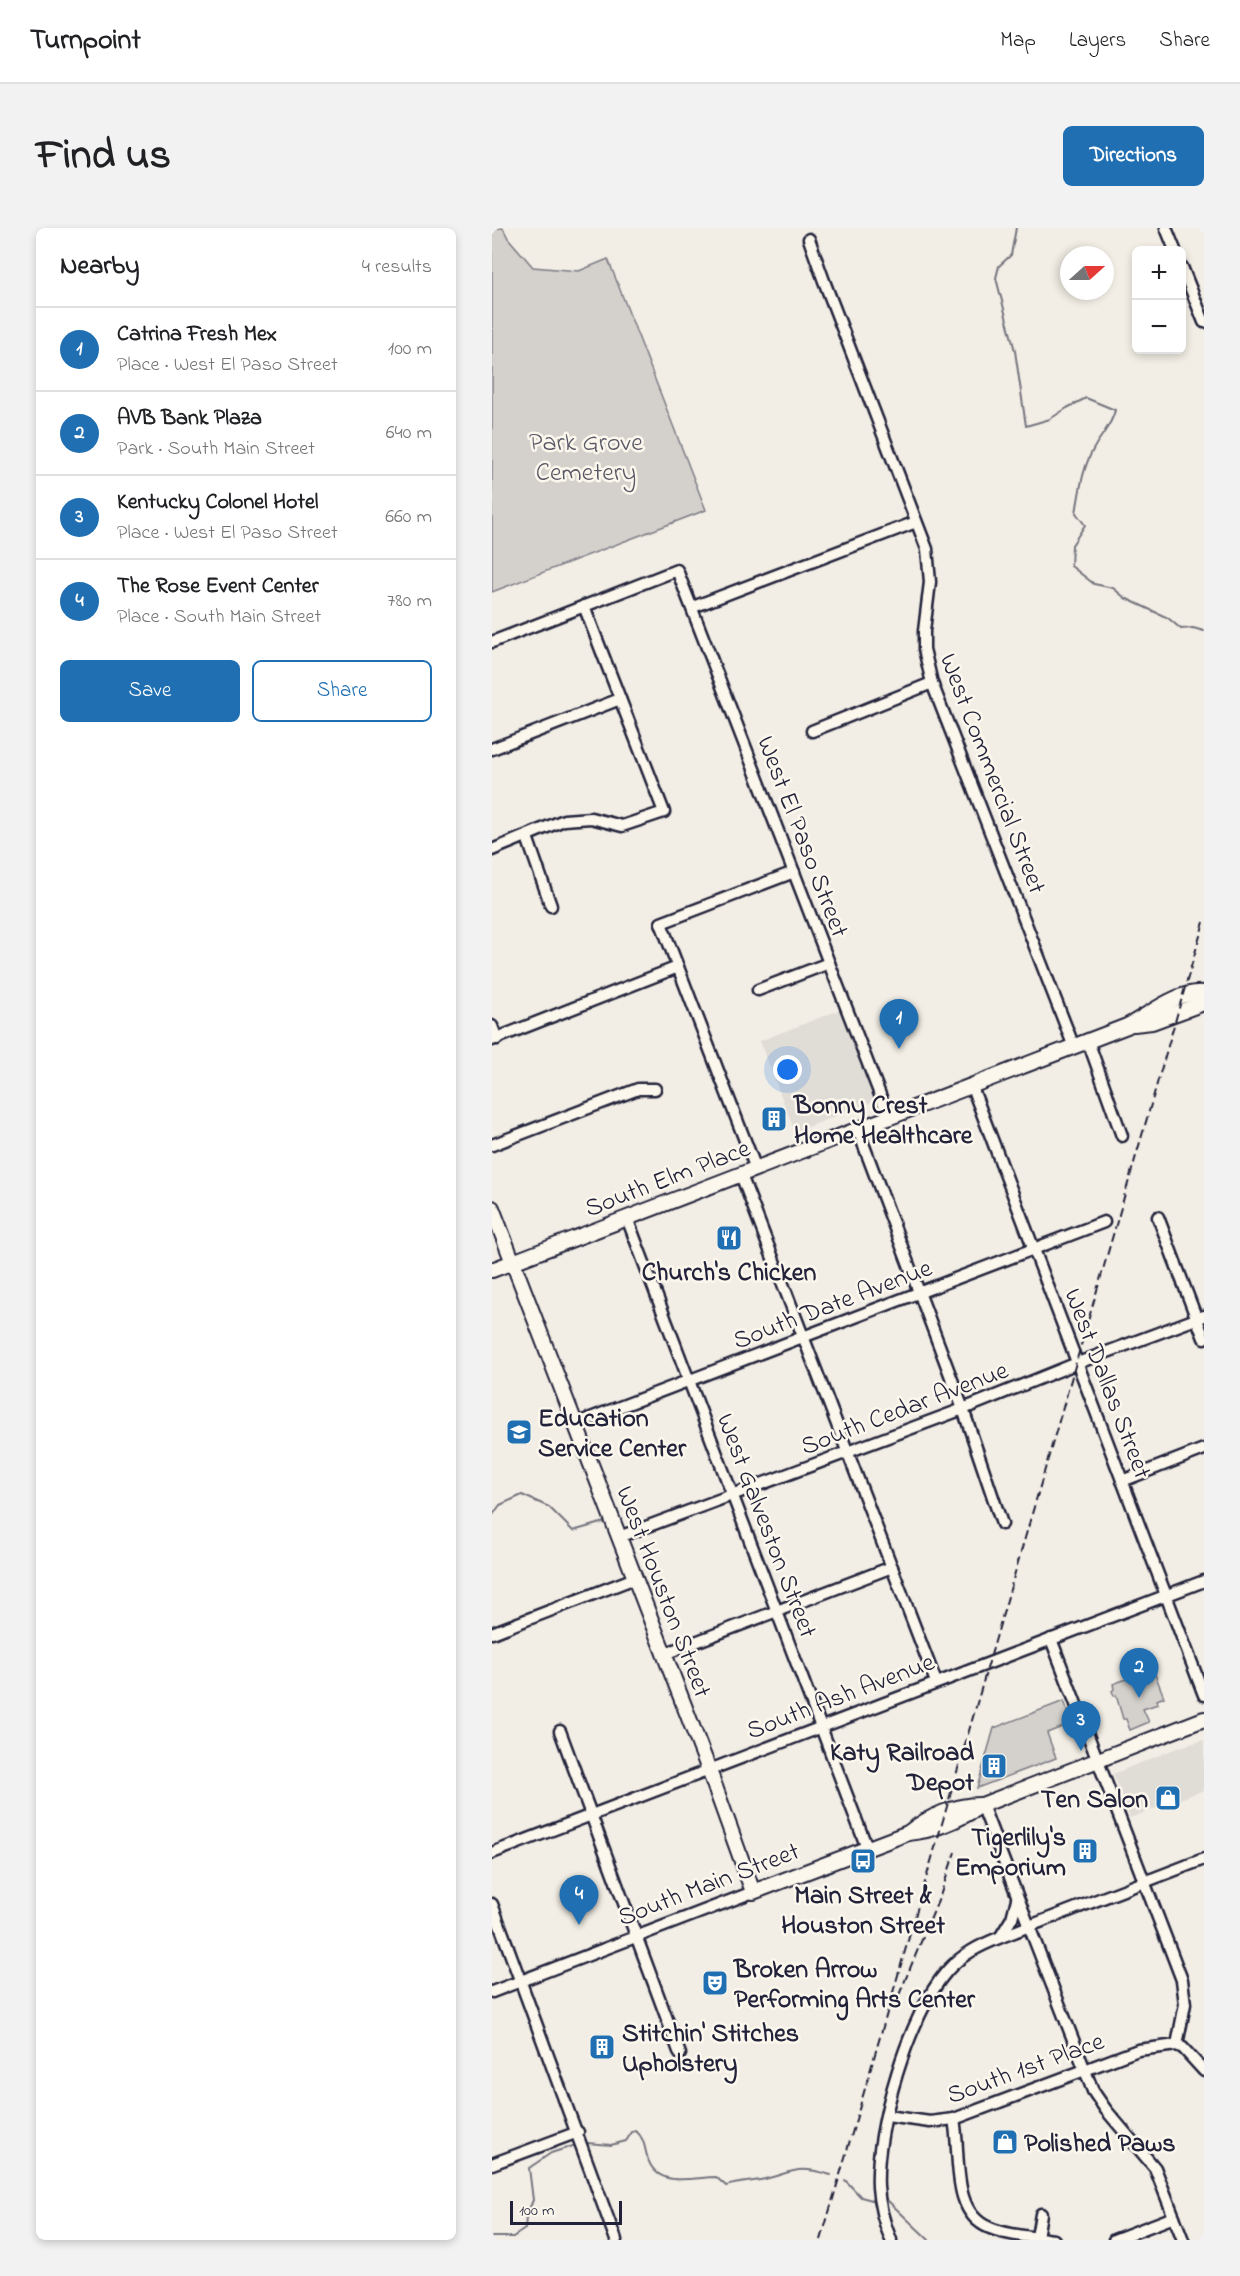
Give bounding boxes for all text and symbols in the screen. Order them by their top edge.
text: Turnpoint [30,21,141,62]
text: Map [1000,26,1036,56]
text: Layers [1069,26,1126,56]
text: Share [1159,26,1210,56]
text: Find us [36,126,171,187]
button: Directions [1063,126,1204,186]
north arrow [1060,246,1114,300]
map controls [1132,246,1186,354]
button: + [1132,246,1186,300]
text: Nearby [60,248,139,286]
text: 4 results [362,253,432,282]
button: − [1132,300,1186,354]
text: Catrina Fresh Mex [117,319,277,351]
text: 1 [76,335,83,364]
text: 100 m [388,335,432,364]
text: Place · West El Paso Street [117,351,338,380]
text: AVB Bank Plaza [117,403,262,435]
text: 2 [75,419,84,448]
text: 640 m [386,419,432,448]
park label: Park Grove Cemetery [529,425,643,493]
text: Park · South Main Street [117,435,315,464]
text: Kentucky Colonel Hotel [117,487,318,519]
text: 3 [75,503,84,532]
text: 660 m [385,503,432,532]
text: Place · West El Paso Street [117,519,338,548]
text: The Rose Event Center [117,571,319,603]
text: 4 [75,587,84,616]
text: 780 m [387,587,432,616]
text: Place · South Main Street [117,603,321,632]
street label: West Commercial Street [928,648,1055,900]
button: Save [60,660,240,722]
button: Share [252,660,432,722]
street label: West El Paso Street [745,731,857,944]
pin: 1 [880,1000,918,1049]
your location [773,1055,802,1084]
place label: Bonny Crest Home Healthcare [793,1088,974,1156]
building icon: Bonny Crest Home Healthcare [759,1104,789,1134]
street label: South Elm Place [580,1131,757,1229]
restaurant icon: Church's Chicken [714,1223,744,1253]
street label: South Date Avenue [728,1250,938,1361]
place label: Church's Chicken [642,1255,816,1293]
street label: West Dallas Street [1052,1283,1160,1485]
street label: South Cedar Avenue [796,1353,1015,1467]
place label: Education Service Center [538,1401,687,1469]
street label: West Galveston Street [705,1408,826,1644]
school or university icon: Education Service Center [504,1417,534,1447]
street label: West Houston Street [604,1481,720,1704]
street label: South Ash Avenue [742,1644,941,1751]
pin: 2 [1120,1648,1158,1698]
pin: 3 [1062,1702,1100,1751]
place label: Katy Railroad Depot [830,1735,974,1803]
building icon: Katy Railroad Depot [979,1751,1009,1781]
place label: Ten Salon [1041,1782,1148,1820]
shop icon: Ten Salon [1153,1783,1183,1813]
place label: Tigerlily's Emporium [955,1820,1066,1888]
street label: South Main Street [613,1834,806,1938]
building icon: Tigerlily's Emporium [1070,1836,1100,1866]
bus stop icon: Main Street & Houston Street [848,1846,878,1876]
pin: 4 [560,1876,598,1925]
place label: Main Street & Houston Street [781,1878,945,1946]
place label: Broken Arrow Performing Arts Center [733,1952,976,2021]
theatre icon: Broken Arrow Performing Arts Center [700,1968,730,1998]
place label: Stitchin' Stitches Upholstery [622,2016,799,2084]
street label: South 1st Place [942,2024,1110,2116]
building icon: Stitchin' Stitches Upholstery [587,2032,617,2062]
place label: Polished Paws [1024,2126,1175,2164]
shop icon: Polished Paws [990,2127,1020,2157]
scale bar [510,2198,622,2226]
text: 100 m [519,2199,554,2223]

